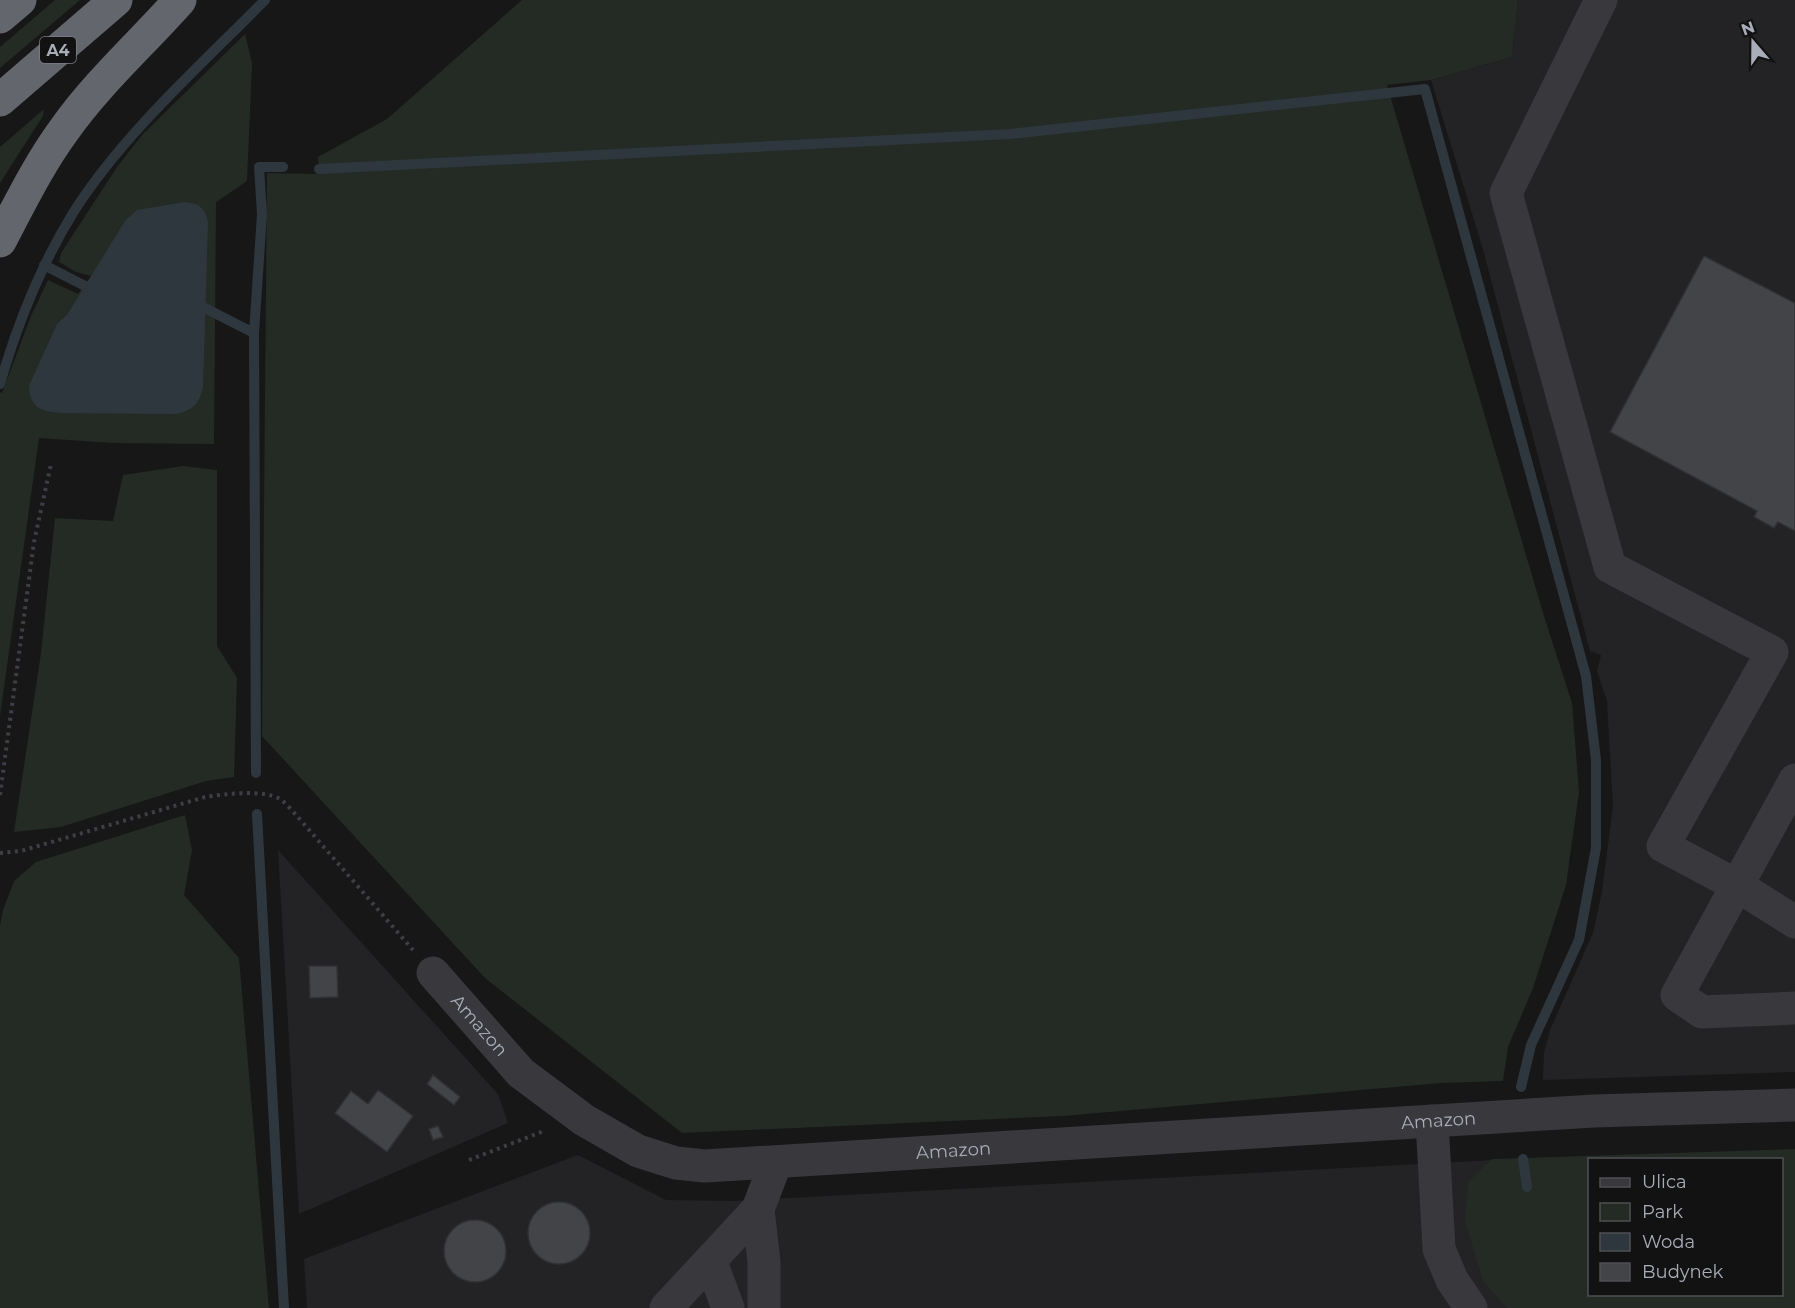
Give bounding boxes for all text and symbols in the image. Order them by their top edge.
north arrow [1723,12,1783,72]
text: N [1739,17,1757,40]
road number: A4 [40,37,76,63]
street label: Amazon [446,990,512,1061]
street label: Amazon [1400,1107,1477,1134]
street label: Amazon [915,1137,992,1164]
legend [1588,1158,1783,1296]
text: Ulica [1642,1171,1687,1193]
text: Park [1642,1201,1683,1223]
text: Woda [1642,1231,1695,1253]
text: Budynek [1642,1261,1724,1283]

